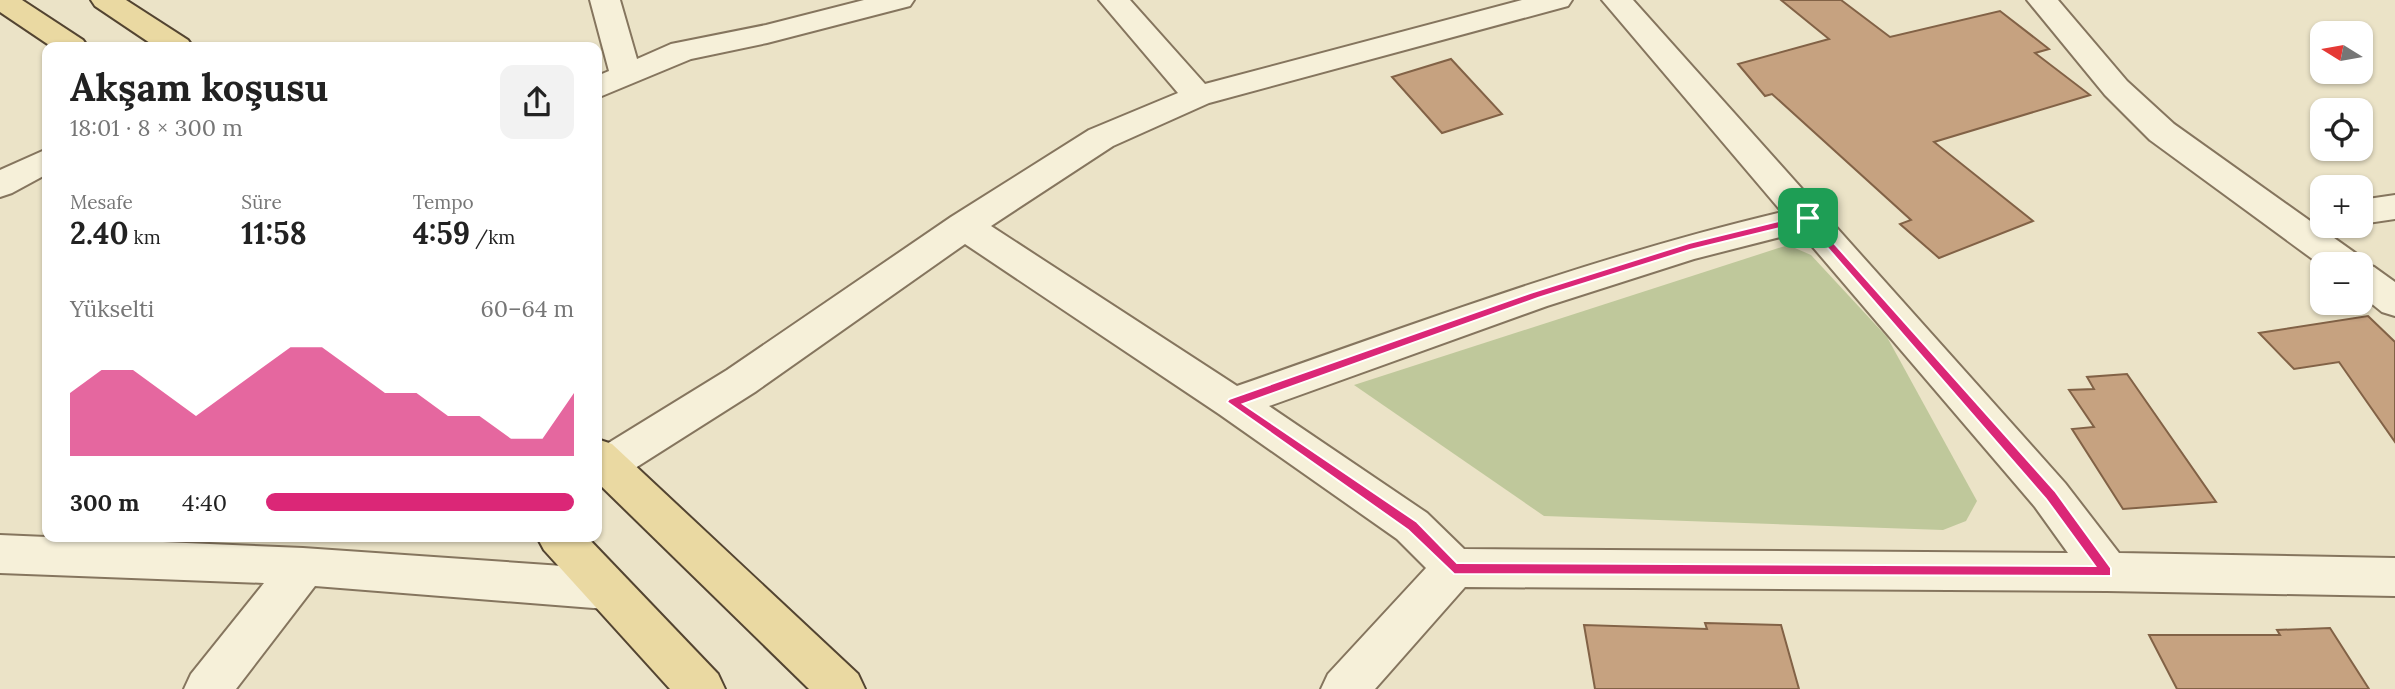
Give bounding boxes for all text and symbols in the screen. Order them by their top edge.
north arrow [2310,21,2373,84]
map controls [2310,21,2373,315]
text: Akşam koşusu [70,63,328,111]
button: share [500,65,574,139]
button: locate [2310,98,2373,161]
text: 18:01 · 8 × 300 m [70,113,243,142]
button: + [2310,175,2373,238]
pin [1778,188,1838,248]
text: Mesafe [70,190,133,214]
text: Süre [241,190,282,214]
text: Tempo [413,190,474,214]
icon: arrive [1789,199,1827,237]
text: 2.40 [70,214,128,252]
text: 11:58 [241,214,307,252]
text: 4:59 [413,214,470,252]
text: km [128,225,161,249]
text: /km [470,225,515,249]
button: − [2310,252,2373,315]
text: Yükselti [70,294,154,323]
text: 60–64 m [480,294,574,323]
text: 300 m [70,488,139,517]
text: 4:40 [182,488,227,517]

